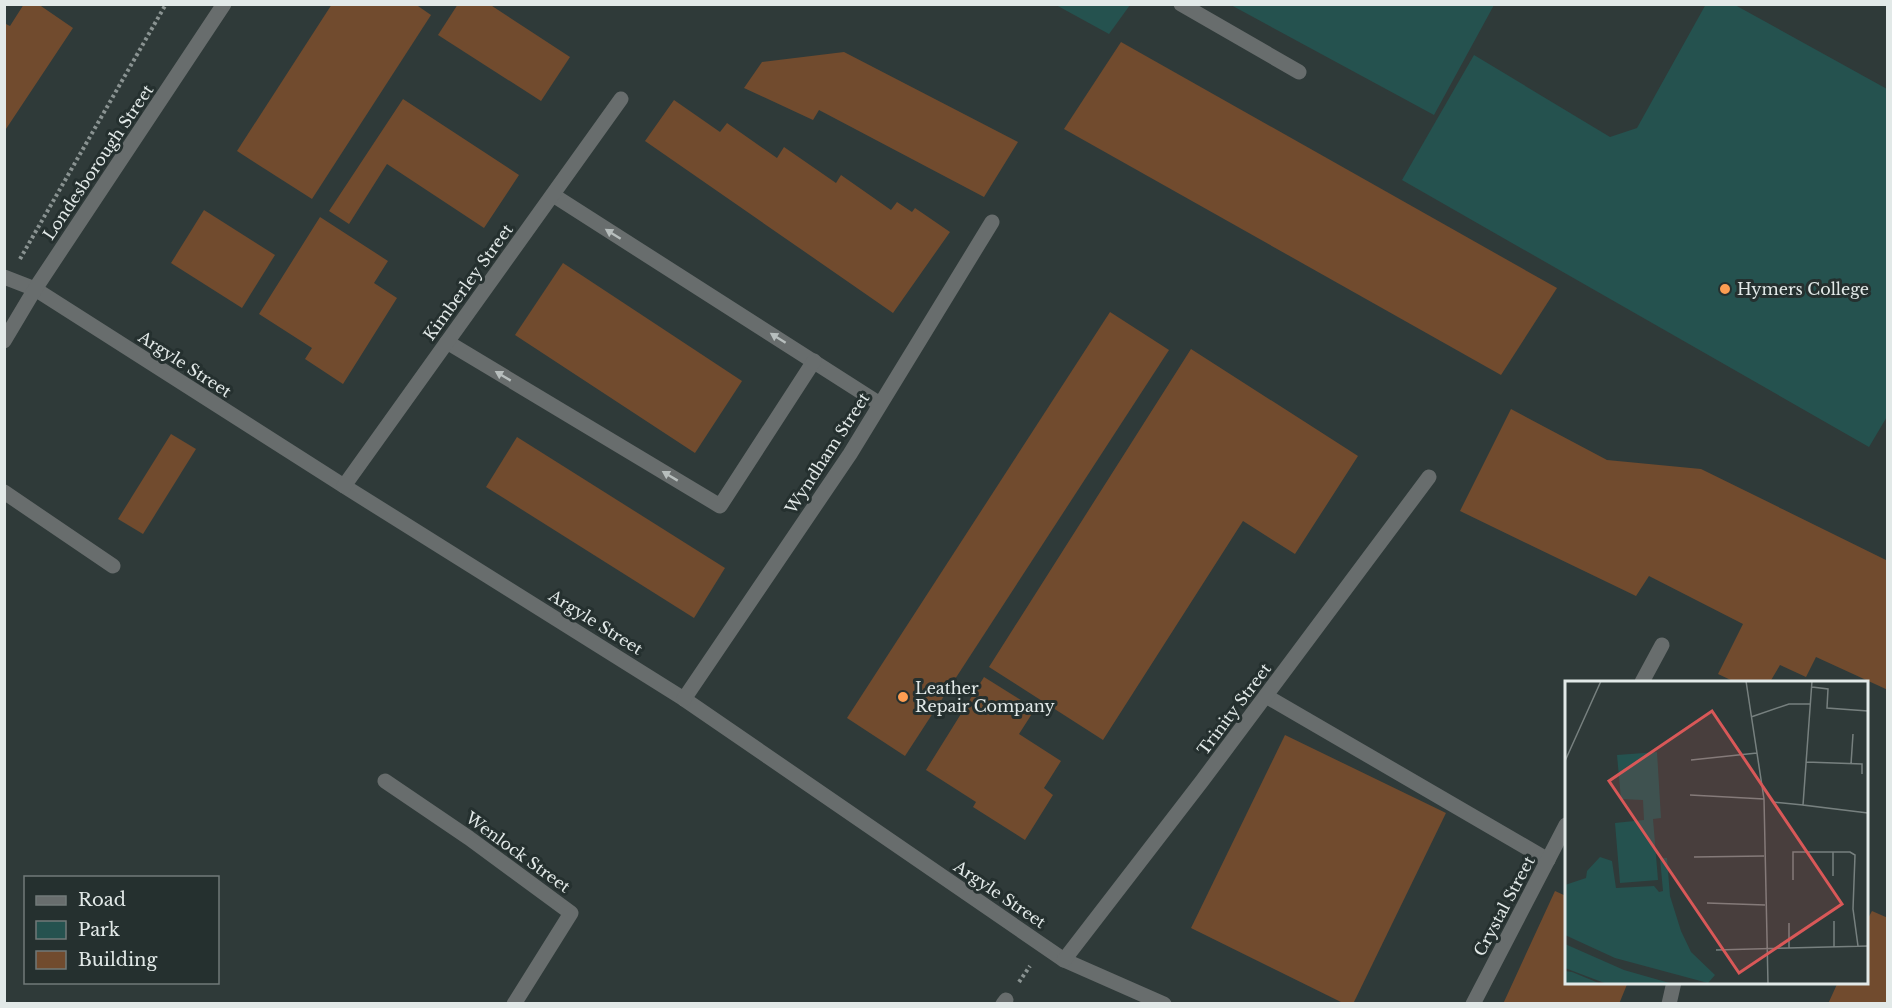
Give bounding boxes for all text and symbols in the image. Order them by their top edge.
street label: Londesborough Street [38,80,158,244]
street label: Kimberley Street [419,220,517,344]
one-way arrow [605,228,621,239]
place label: Hymers College [1737,279,1869,299]
marker: Hymers College [1718,282,1732,296]
street label: Argyle Street [134,326,235,401]
one-way arrow [769,333,786,344]
one-way arrow [495,370,511,381]
street label: Wyndham Street [780,389,874,518]
one-way arrow [662,470,678,481]
street label: Argyle Street [545,585,647,659]
street label: Trinity Street [1193,659,1275,759]
place label: Leather Repair Company [915,678,1056,716]
inset map [1565,681,1868,984]
marker: Leather Repair Company [896,690,910,704]
street label: Wenlock Street [461,807,574,897]
street label: Crystal Street [1469,853,1539,959]
street label: Argyle Street [949,855,1050,932]
legend [24,876,219,984]
text: Road [78,889,126,911]
text: Park [78,919,120,941]
text: Building [78,949,157,971]

